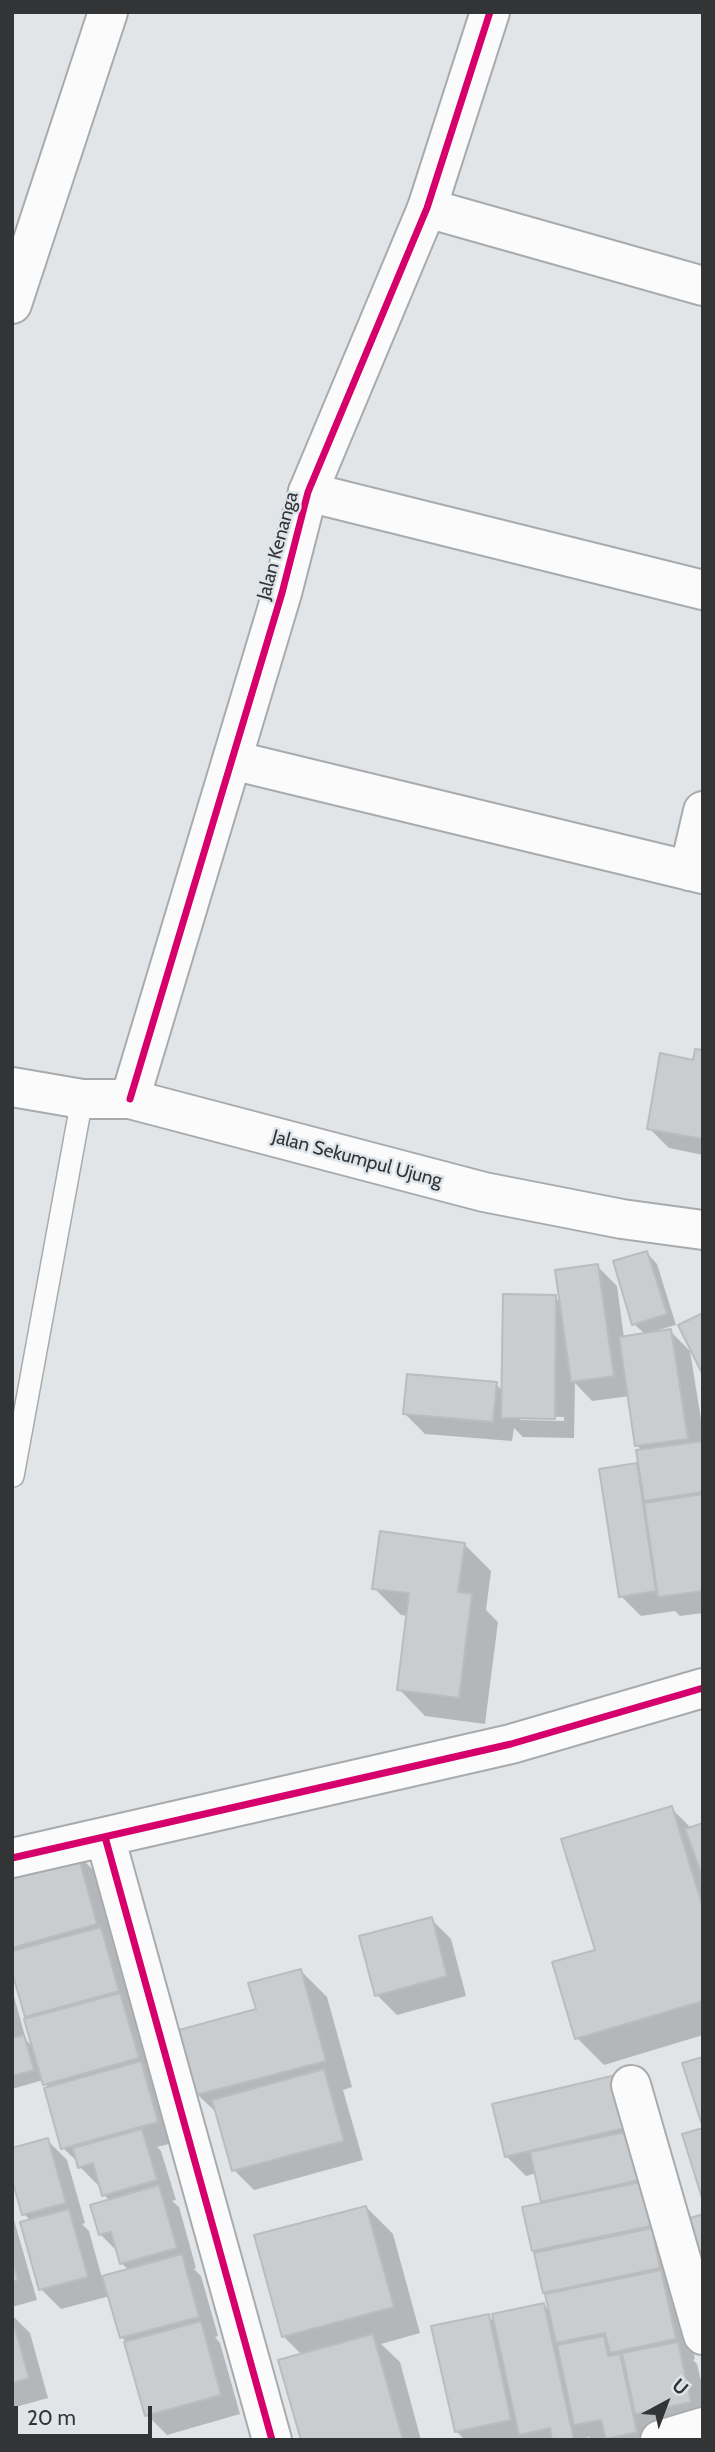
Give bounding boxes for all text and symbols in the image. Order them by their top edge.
street label: Jalan Kenanga [253,489,303,603]
street label: Jalan Sekumpul Ujung [269,1125,445,1193]
north arrow [631,2368,701,2438]
text: U [667,2374,693,2400]
scale bar [18,2392,156,2436]
text: 20 m [27,2405,76,2430]

